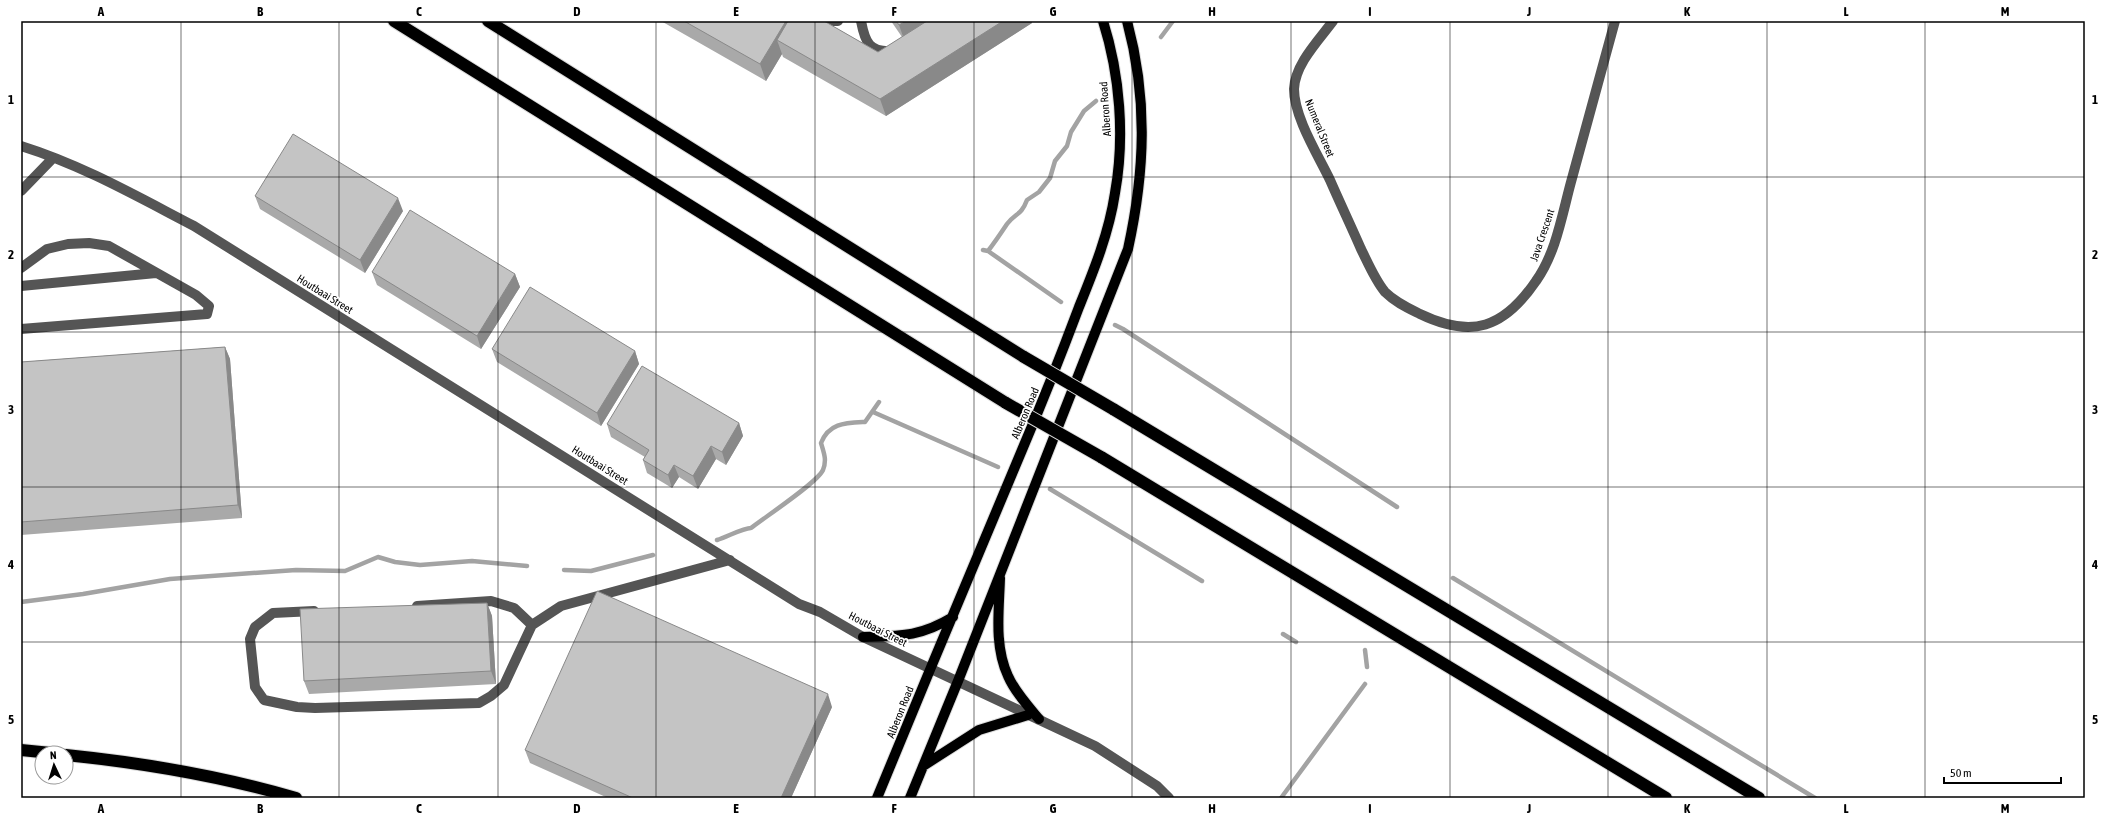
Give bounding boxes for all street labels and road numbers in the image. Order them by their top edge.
street label: Alberon Road [1097,81,1113,137]
street label: Numeral Street [1303,97,1337,159]
street label: Java Crescent [1527,207,1557,263]
street label: Houtbaai Street [295,272,355,316]
street label: Alberon Road [1009,385,1041,441]
street label: Houtbaai Street [570,443,630,487]
street label: Houtbaai Street [847,609,909,649]
street label: Alberon Road [884,684,916,740]

